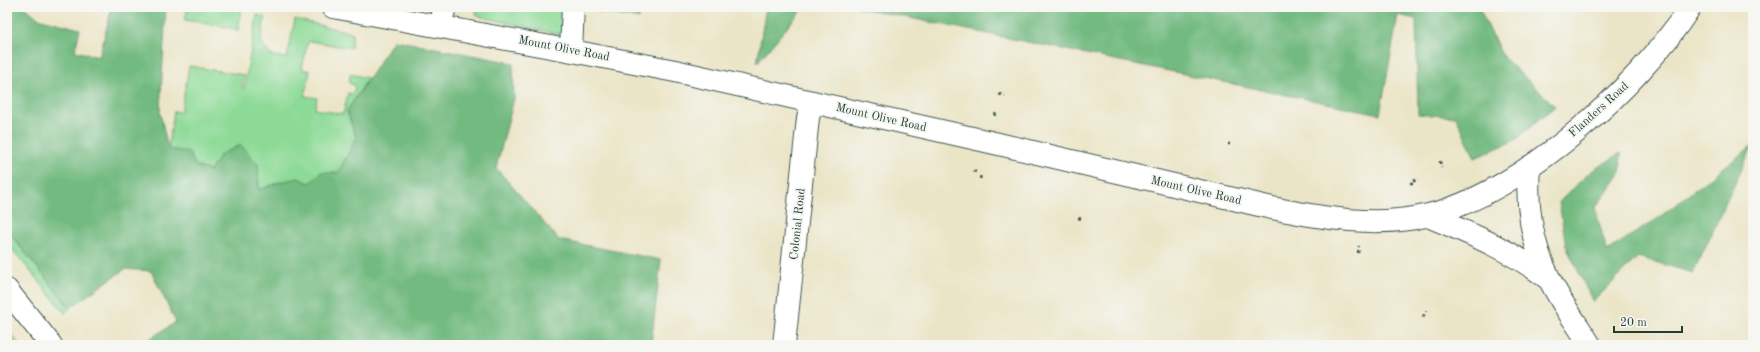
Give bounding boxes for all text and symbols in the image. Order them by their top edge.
street label: Mount Olive Road [517,34,611,64]
street label: Flanders Road [1567,80,1631,140]
street label: Mount Olive Road [834,102,928,134]
street label: Mount Olive Road [1149,175,1243,207]
street label: Colonial Road [788,187,808,261]
scale bar [1614,308,1682,334]
text: 20 m [1620,317,1647,329]

